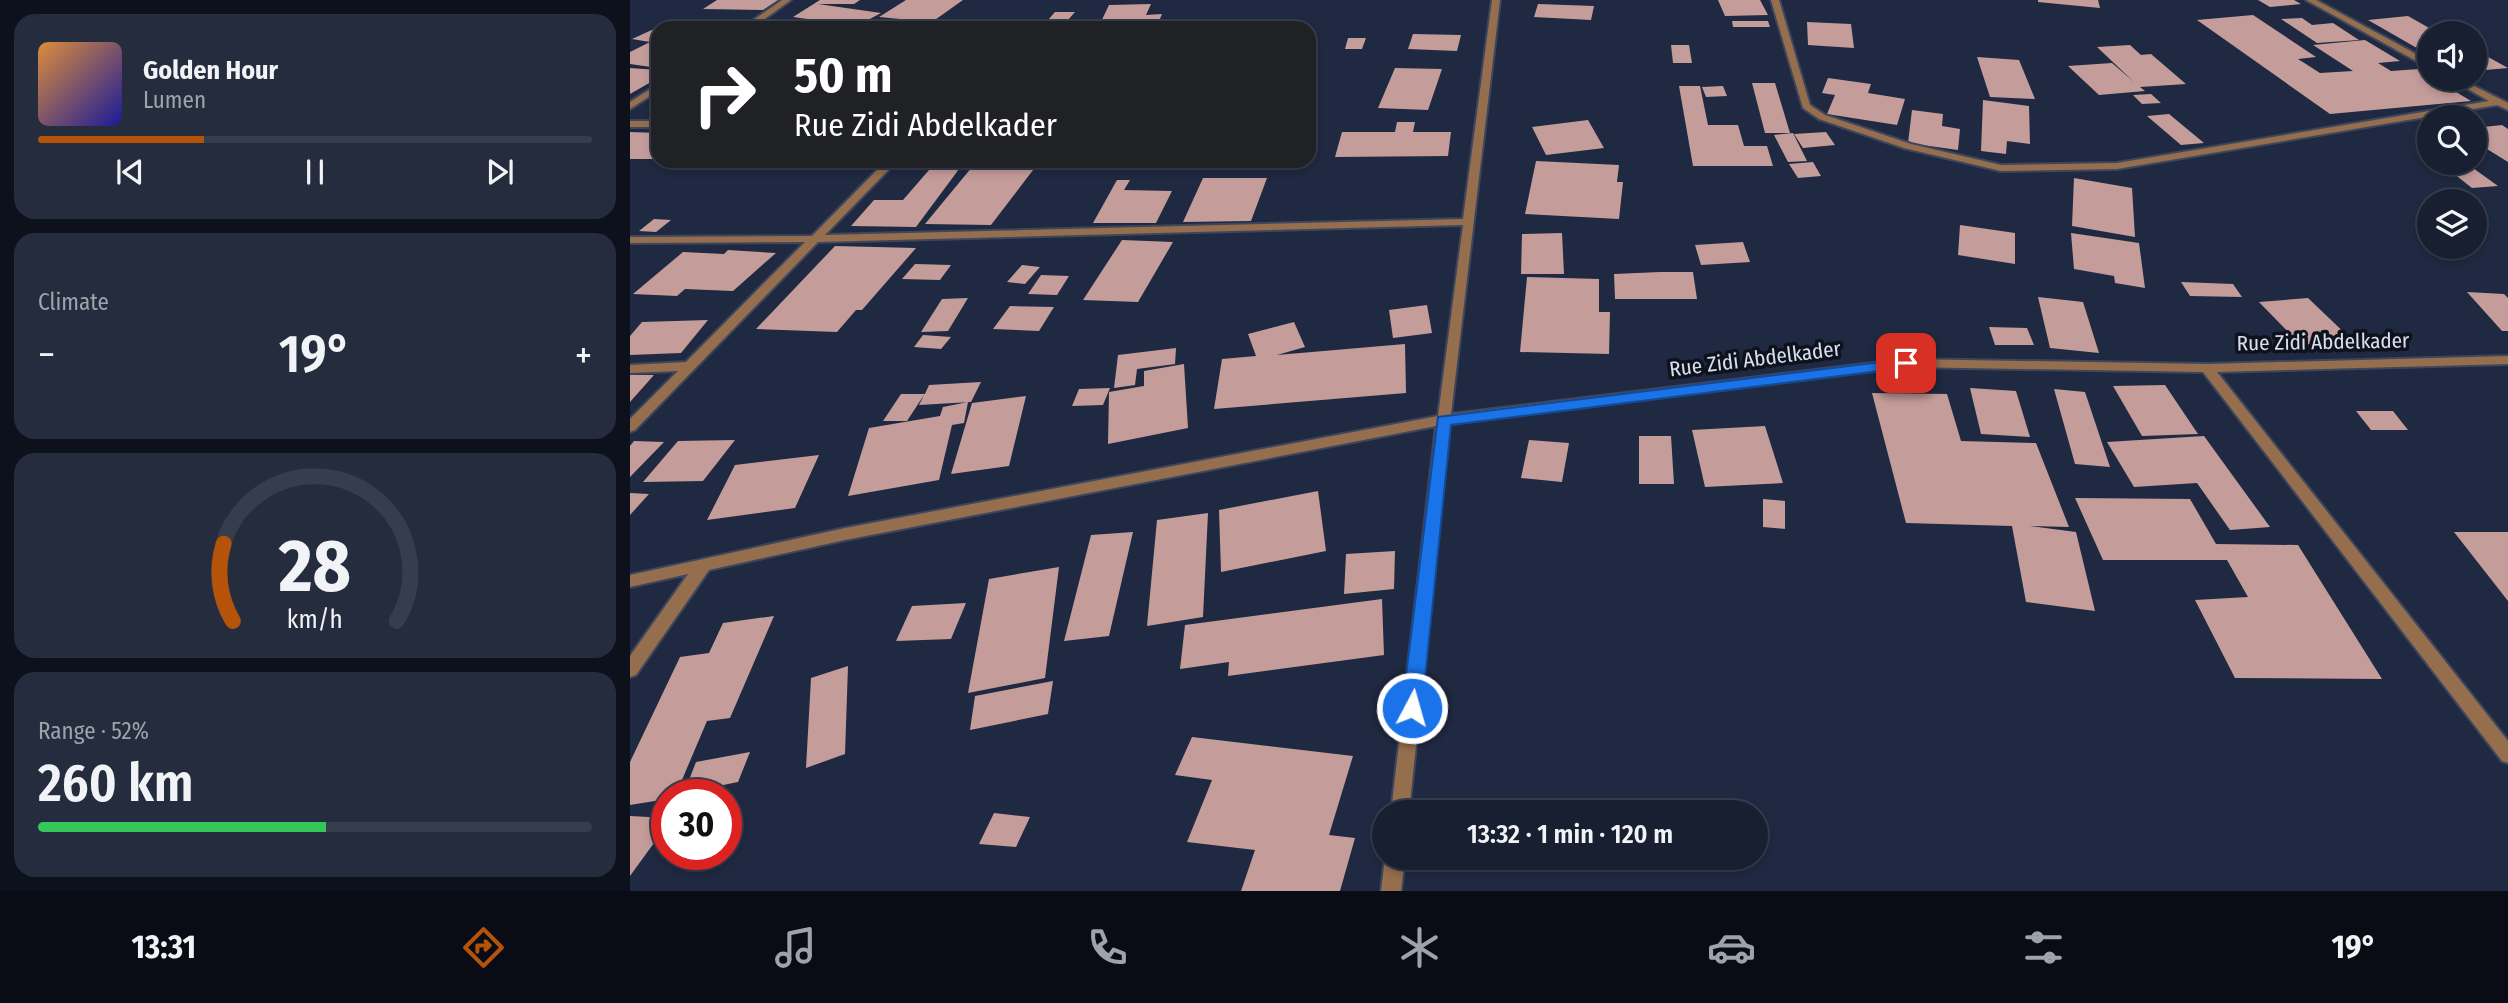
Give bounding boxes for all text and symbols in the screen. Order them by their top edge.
map controls [2417,21,2487,259]
button: sound [2417,21,2487,91]
text: 50 m [794,46,892,105]
icon: right [679,49,770,140]
text: Golden Hour [143,55,278,86]
text: Lumen [143,86,206,114]
button: search [2417,105,2487,175]
text: Rue Zidi Abdelkader [794,106,1057,144]
icon: previous [111,153,149,191]
icon: pause [296,153,334,191]
icon: next [481,153,519,191]
button: layers [2417,189,2487,259]
text: Climate [38,288,109,316]
text: 19° [279,323,351,386]
street label: Rue Zidi Abdelkader [2237,327,2410,357]
text: − [38,332,55,378]
text: + [575,332,592,378]
pin [1876,333,1936,393]
street label: Rue Zidi Abdelkader [1668,336,1843,382]
icon: arrive [1887,344,1925,382]
text: 28 [278,524,351,611]
text: km/h [287,605,343,635]
position arrow [1375,671,1449,745]
text: Range · 52% [38,717,149,745]
text: 260 km [38,752,194,815]
speed limit sign: 30 [651,779,742,870]
text: 13:32 · 1 min · 120 m [1467,819,1673,850]
icon: directions [459,923,508,972]
icon: music [771,923,820,972]
icon: phone [1083,923,1132,972]
icon: climate [1395,923,1444,972]
icon: car [1707,923,1756,972]
icon: filters [2019,923,2068,972]
text: 13:31 [132,928,196,966]
text: 19° [2331,928,2376,966]

